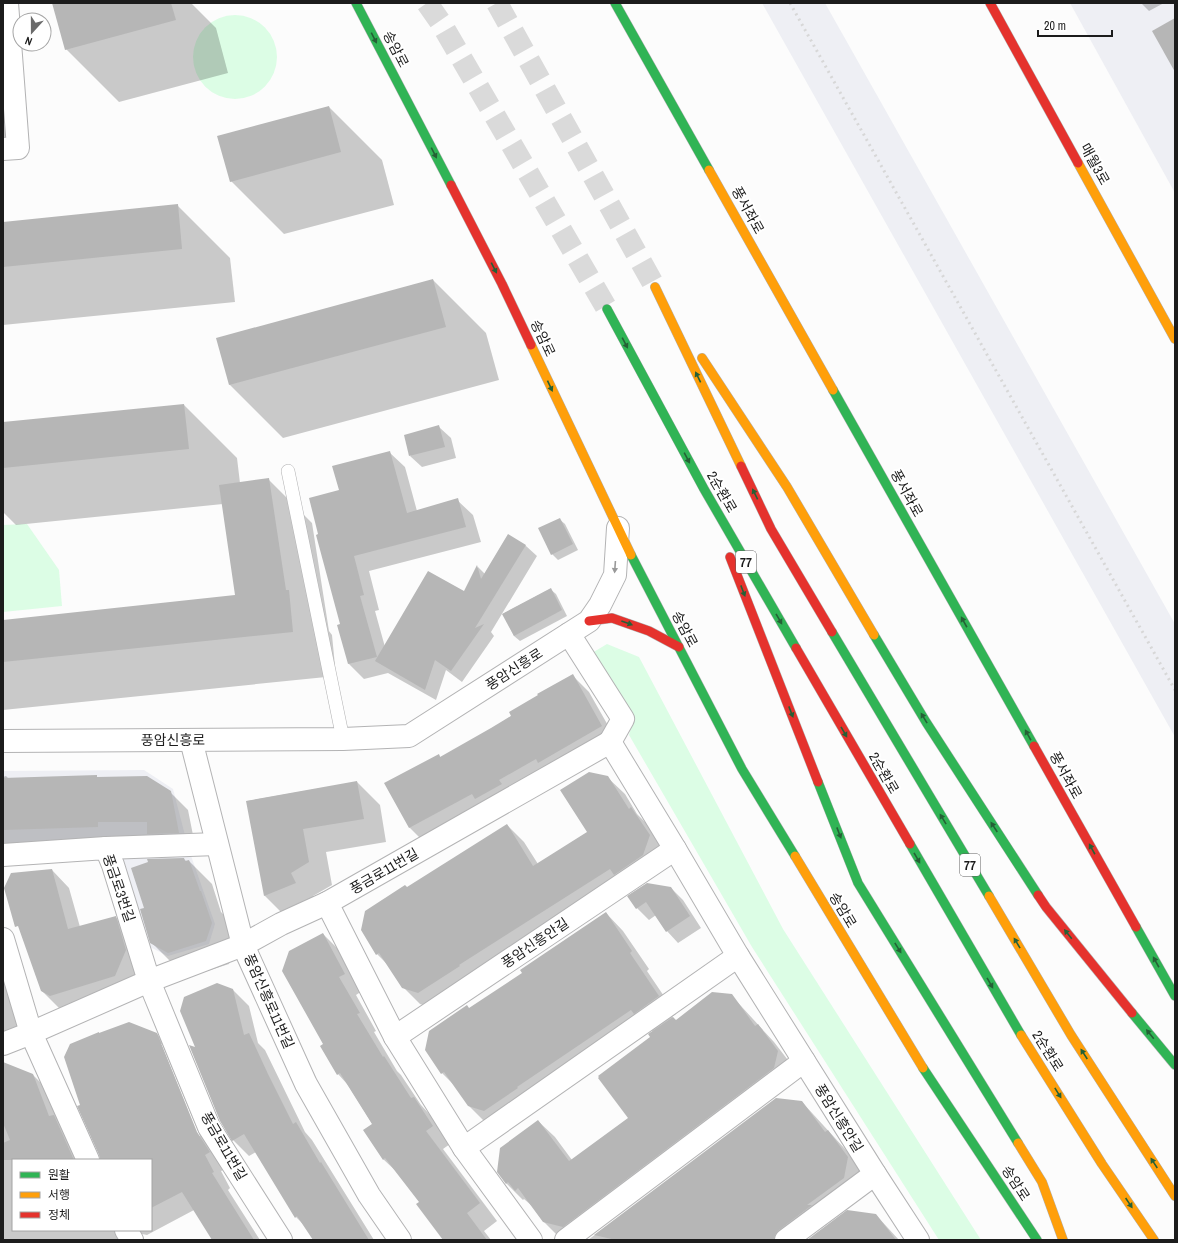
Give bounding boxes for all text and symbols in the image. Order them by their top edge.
north arrow [12,12,52,52]
scale bar [1038,12,1112,38]
text: 20 m [1044,18,1066,34]
street label: 송암로 [379,28,413,70]
one-way arrow [371,32,378,43]
text: N [23,34,34,49]
street label: 매월3로 [1076,140,1114,188]
one-way arrow [431,147,437,159]
street label: 풍서좌로 [728,183,768,237]
one-way arrow [491,263,497,274]
street label: 송암로 [527,317,559,359]
one-way arrow [622,338,628,349]
one-way arrow [695,371,701,383]
one-way arrow [547,380,553,391]
one-way arrow [683,452,690,464]
street label: 풍서좌로 [887,466,927,520]
street label: 2순환로 [703,468,741,516]
one-way arrow [752,489,758,500]
road number: 77 [736,551,756,573]
one-way arrow [612,561,619,573]
one-way arrow [741,585,747,597]
street label: 송암로 [668,608,702,650]
one-way arrow [775,613,782,625]
one-way arrow [961,616,968,628]
one-way arrow [621,621,633,627]
street label: 풍암신흥로 [482,644,546,694]
one-way arrow [788,706,794,717]
one-way arrow [920,712,927,724]
one-way arrow [841,726,848,738]
one-way arrow [1025,730,1032,741]
street label: 풍암신흥로 [141,731,205,749]
street label: 풍서좌로 [1046,748,1086,802]
street label: 2순환로 [865,749,903,797]
one-way arrow [940,813,947,825]
one-way arrow [990,822,998,832]
one-way arrow [836,827,842,839]
one-way arrow [1089,843,1095,855]
street label: 풍금로11번길 [346,844,422,898]
street label: 풍금로3번길 [99,852,139,924]
one-way arrow [914,852,921,864]
road number: 77 [960,854,980,876]
street label: 송암로 [825,889,861,931]
street label: 풍암신흥안길 [498,914,572,972]
one-way arrow [1064,928,1072,939]
one-way arrow [1013,937,1020,948]
one-way arrow [894,943,902,953]
street label: 풍암신흥로11번길 [240,951,298,1051]
one-way arrow [1152,956,1159,968]
one-way arrow [986,977,993,989]
street label: 2순환로 [1028,1027,1068,1075]
one-way arrow [1146,1029,1155,1040]
one-way arrow [1080,1048,1087,1060]
street label: 풍암신흥안길 [811,1080,867,1156]
one-way arrow [1054,1088,1062,1099]
street label: 풍금로11번길 [197,1108,251,1184]
one-way arrow [1150,1158,1158,1168]
legend [12,1159,152,1231]
street label: 송암로 [998,1162,1034,1204]
text: 원활 [48,1167,70,1183]
text: 서행 [48,1187,70,1203]
one-way arrow [1125,1197,1133,1208]
text: 정체 [48,1207,70,1223]

